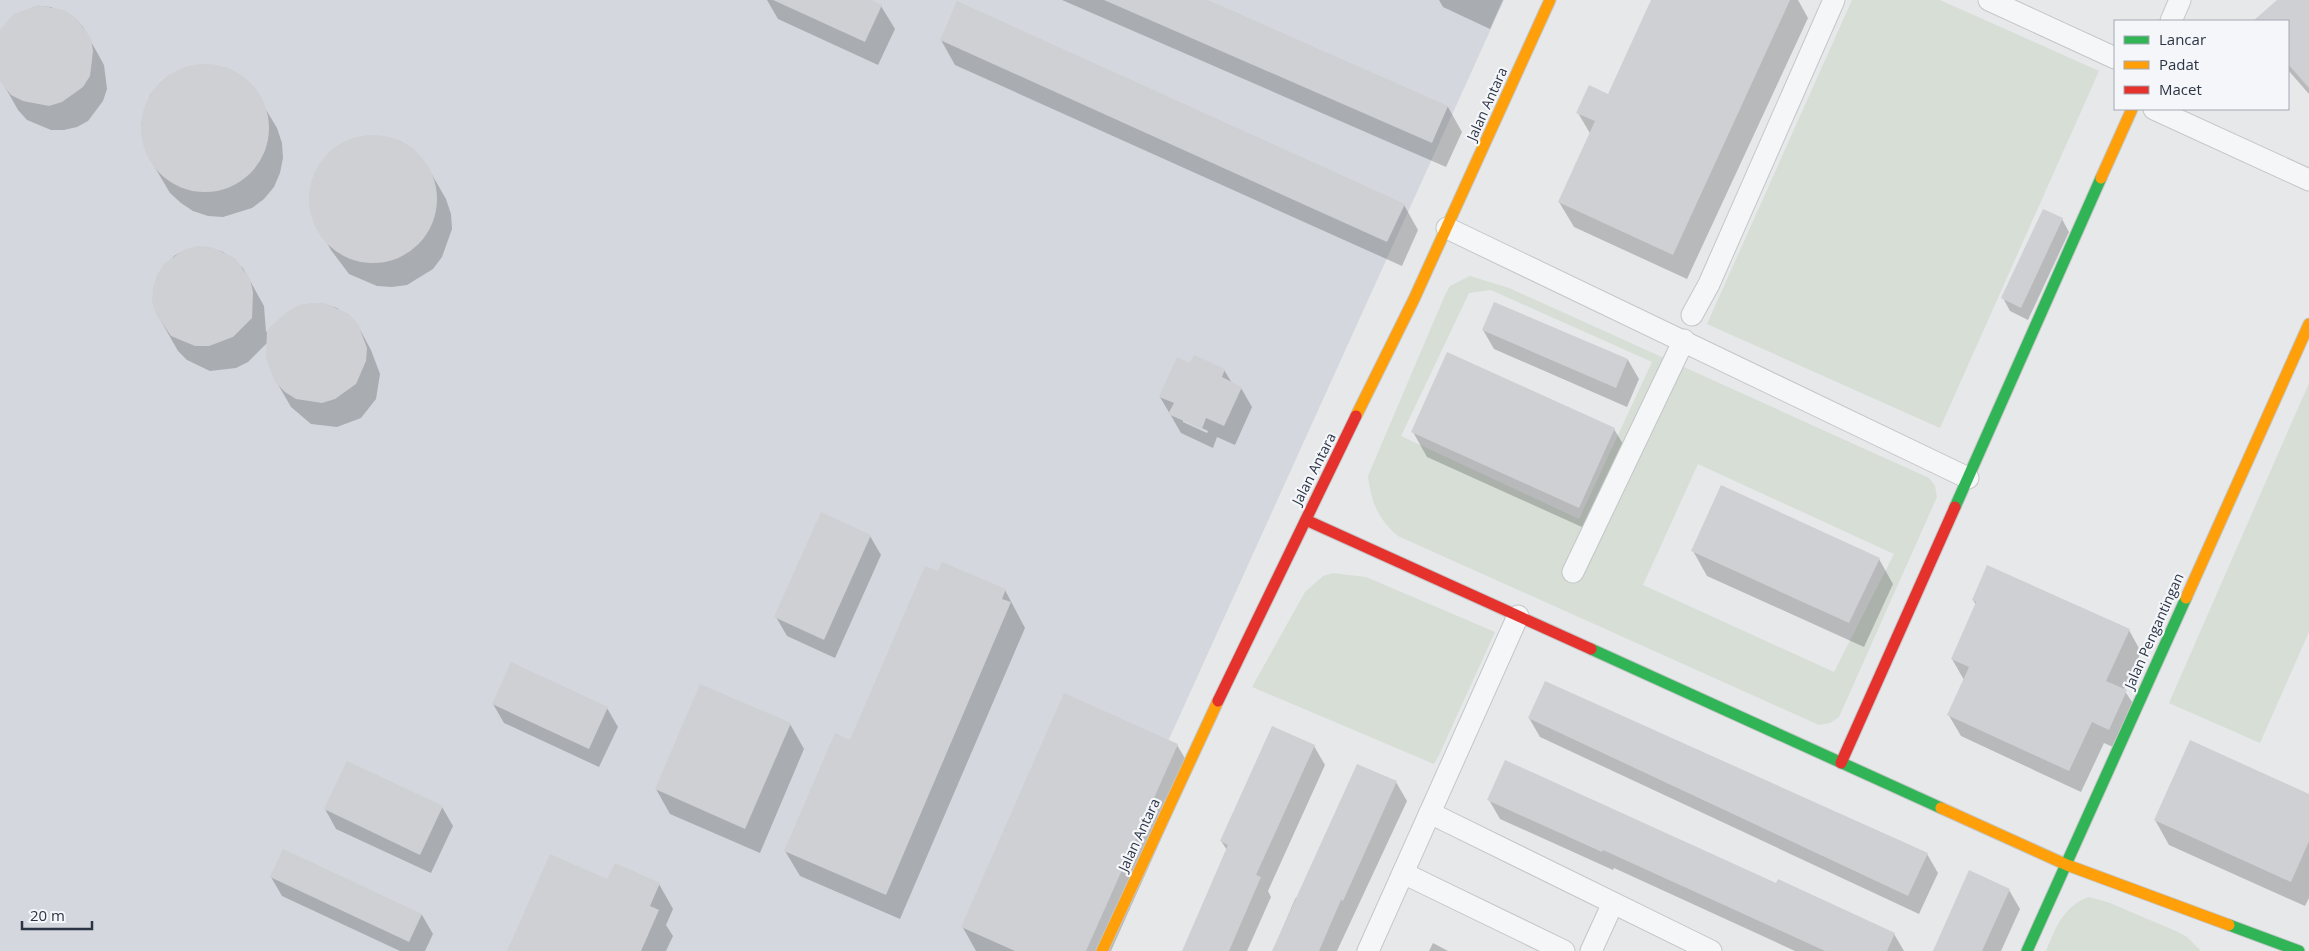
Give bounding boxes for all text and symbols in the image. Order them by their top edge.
legend [2114,20,2289,110]
text: Lancar [2159,29,2206,49]
text: Padat [2159,54,2199,74]
street label: Jalan Antara [1461,64,1511,145]
text: Macet [2159,79,2202,99]
street label: Jalan Antara [1286,429,1340,510]
street label: Jalan Pengantingan [2119,570,2188,694]
street label: Jalan Antara [1112,795,1164,876]
scale bar [22,898,92,930]
text: 20 m [30,905,65,925]

